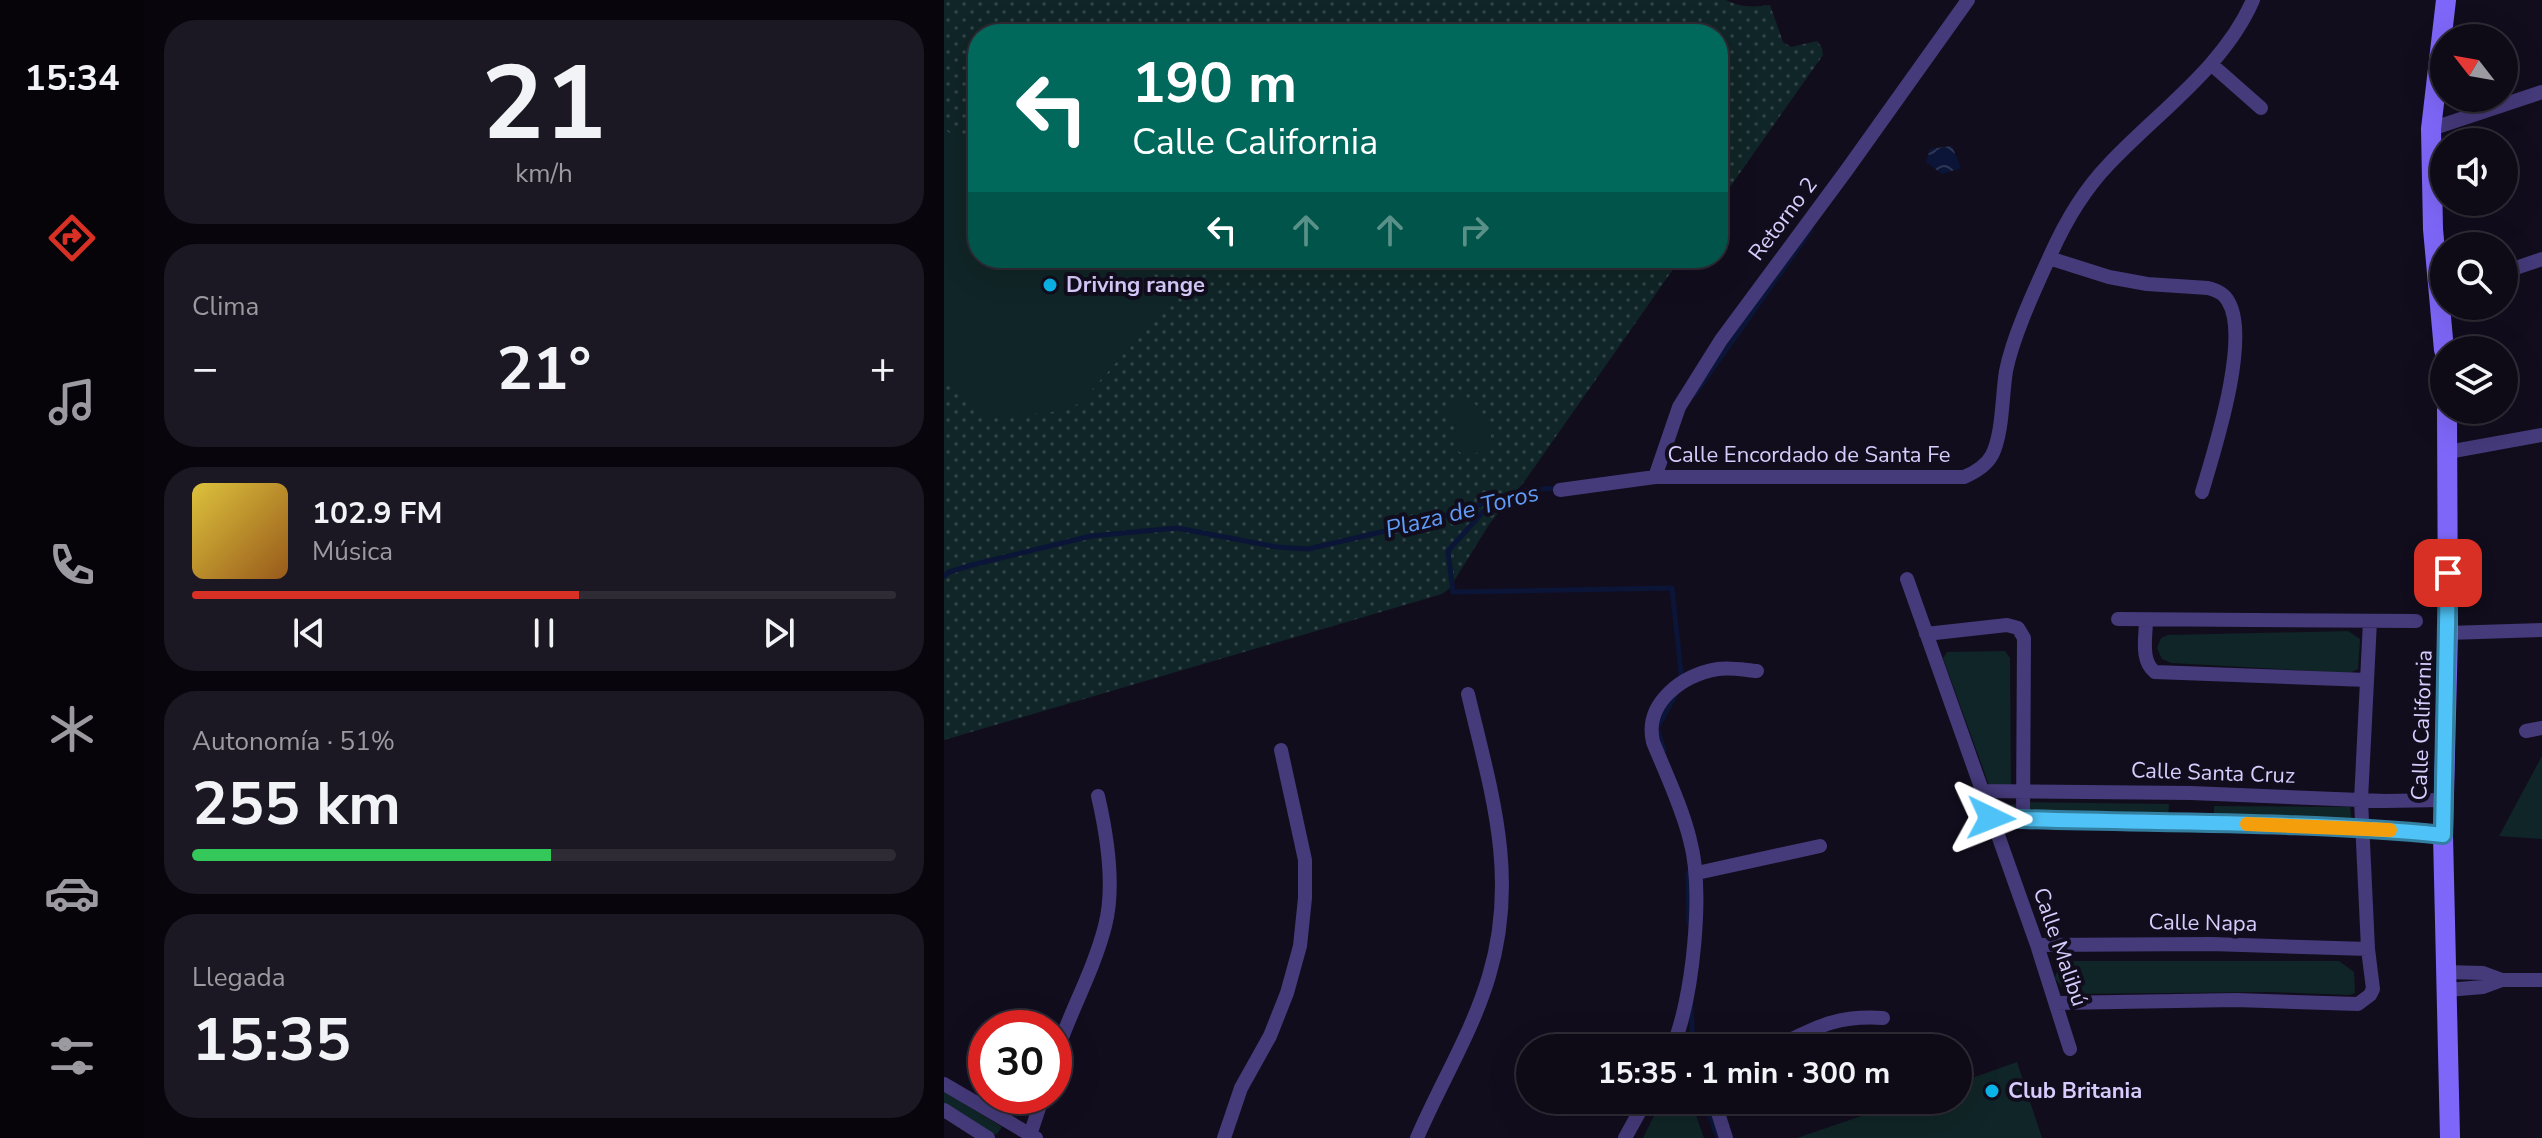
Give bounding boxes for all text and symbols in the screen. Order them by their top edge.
north arrow [2430,24,2518,112]
map controls [2430,24,2518,424]
text: 21 [482,33,606,175]
text: 190 m [1132,45,1297,122]
text: 15:34 [24,54,120,103]
icon: left [1000,56,1104,160]
text: Calle California [1132,118,1378,167]
button: sound [2430,128,2518,216]
text: km/h [515,156,573,191]
street label: Retorno 2 [1742,171,1824,267]
icon: left [1200,208,1244,252]
icon: ahead [1284,208,1328,252]
icon: ahead [1368,208,1412,252]
icon: right [1452,208,1496,252]
icon: directions [44,210,100,266]
button: search [2430,232,2518,320]
place label: Driving range [1066,270,1205,300]
marker: Driving range [1041,276,1059,294]
text: Clima [192,289,259,324]
text: 21° [497,328,591,410]
button: layers [2430,336,2518,424]
text: − [192,339,218,399]
text: + [870,339,896,399]
icon: music [44,374,100,430]
street label: Calle Encordado de Santa Fe [1667,440,1951,470]
water label: Plaza de Toros [1382,476,1542,546]
text: 102.9 FM [312,493,442,534]
text: Música [312,534,393,569]
icon: phone [44,537,100,593]
pin [2414,539,2482,607]
icon: arrive [2426,551,2470,595]
icon: previous [287,611,331,655]
icon: pause [522,611,566,655]
icon: next [757,611,801,655]
street label: Calle California [2404,649,2440,801]
icon: climate [44,701,100,757]
text: Autonomía · 51% [192,724,395,759]
street label: Calle Santa Cruz [2130,755,2296,791]
text: 255 km [192,763,401,845]
position arrow [1949,776,2033,860]
icon: car [44,865,100,921]
street label: Calle Malibú [2026,884,2094,1010]
street label: Calle Napa [2148,907,2258,939]
text: Llegada [192,960,285,995]
text: 15:35 [192,999,351,1081]
speed limit sign: 30 [968,1010,1072,1114]
icon: filters [44,1028,100,1084]
text: 15:35 · 1 min · 300 m [1598,1053,1890,1094]
place label: Club Britania [2008,1076,2142,1106]
marker: Club Britania [1983,1082,2001,1100]

